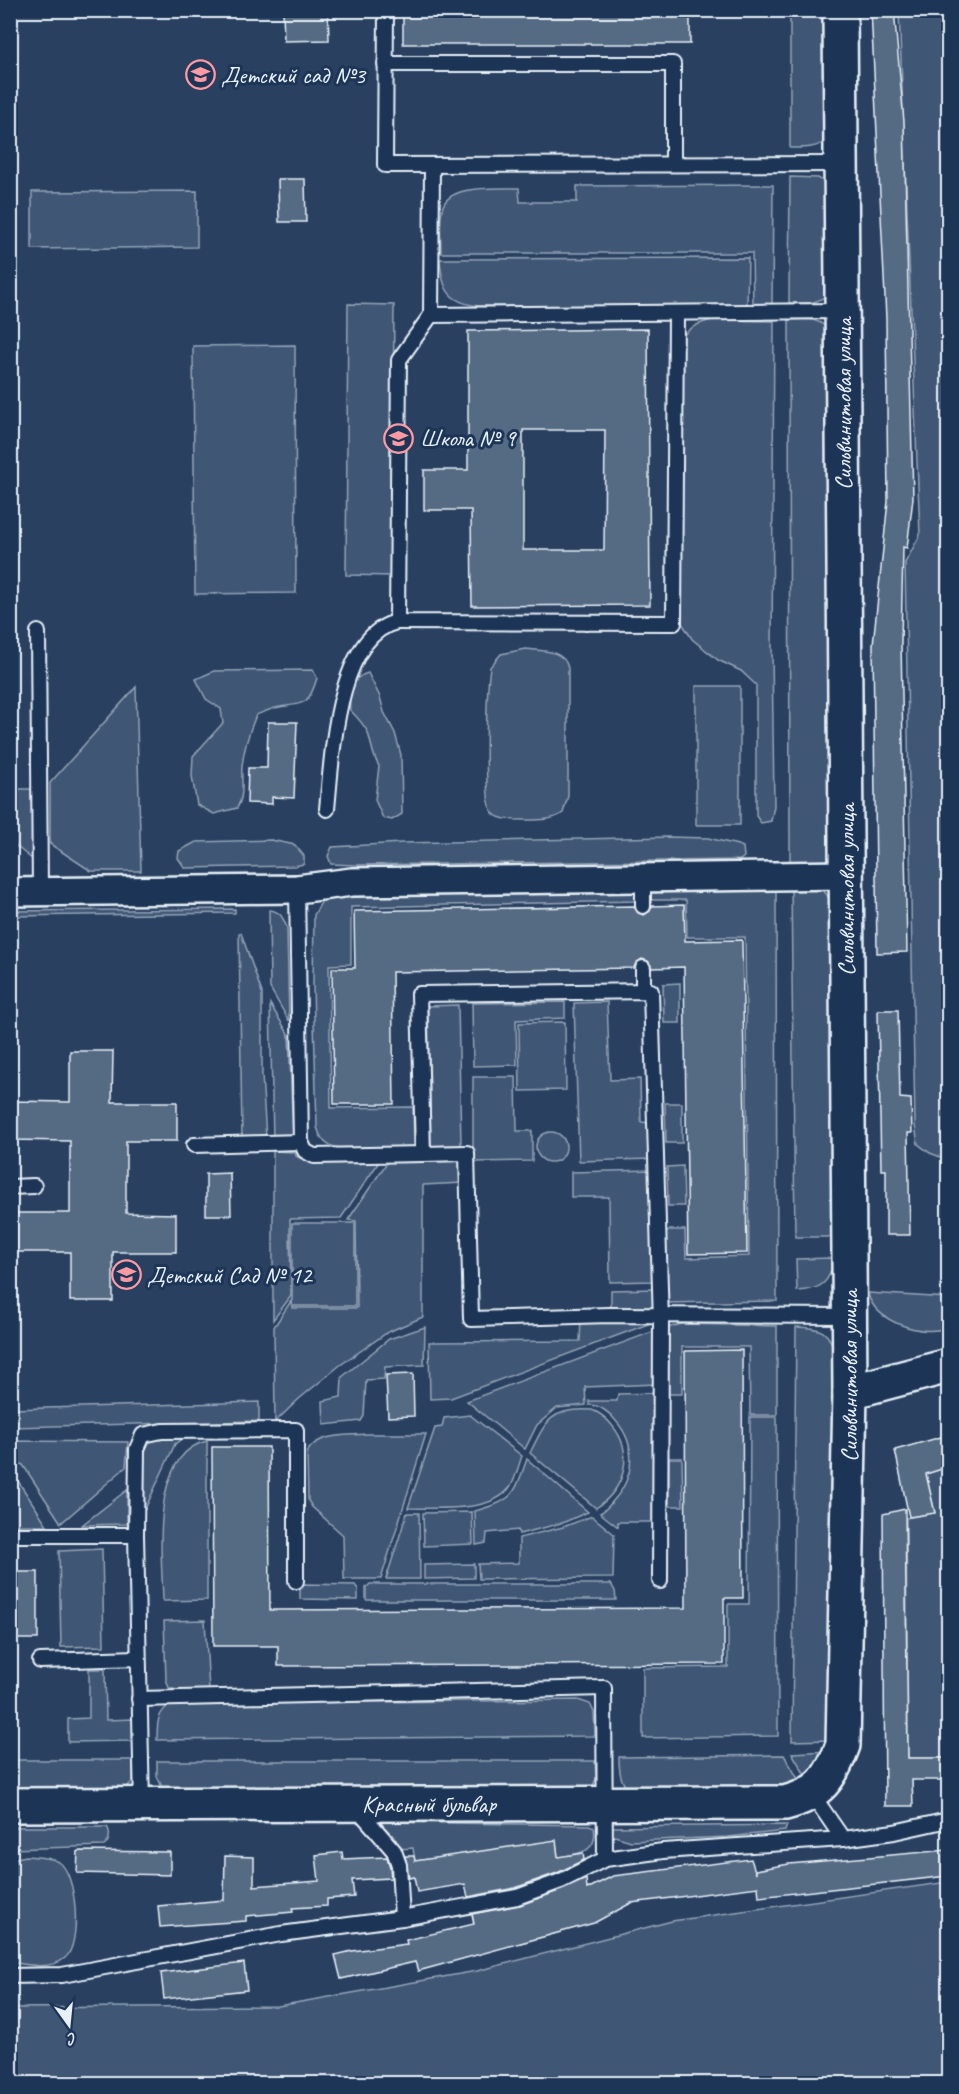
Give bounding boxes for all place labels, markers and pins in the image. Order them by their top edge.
school or university icon: Детский сад №3 [184,59,216,91]
place label: Детский сад №3 [221,60,367,90]
school or university icon: Школа № 9 [383,422,415,454]
place label: Школа № 9 [420,423,517,453]
school or university icon: Детский Сад № 12 [110,1259,142,1291]
place label: Детский Сад № 12 [147,1260,314,1290]

